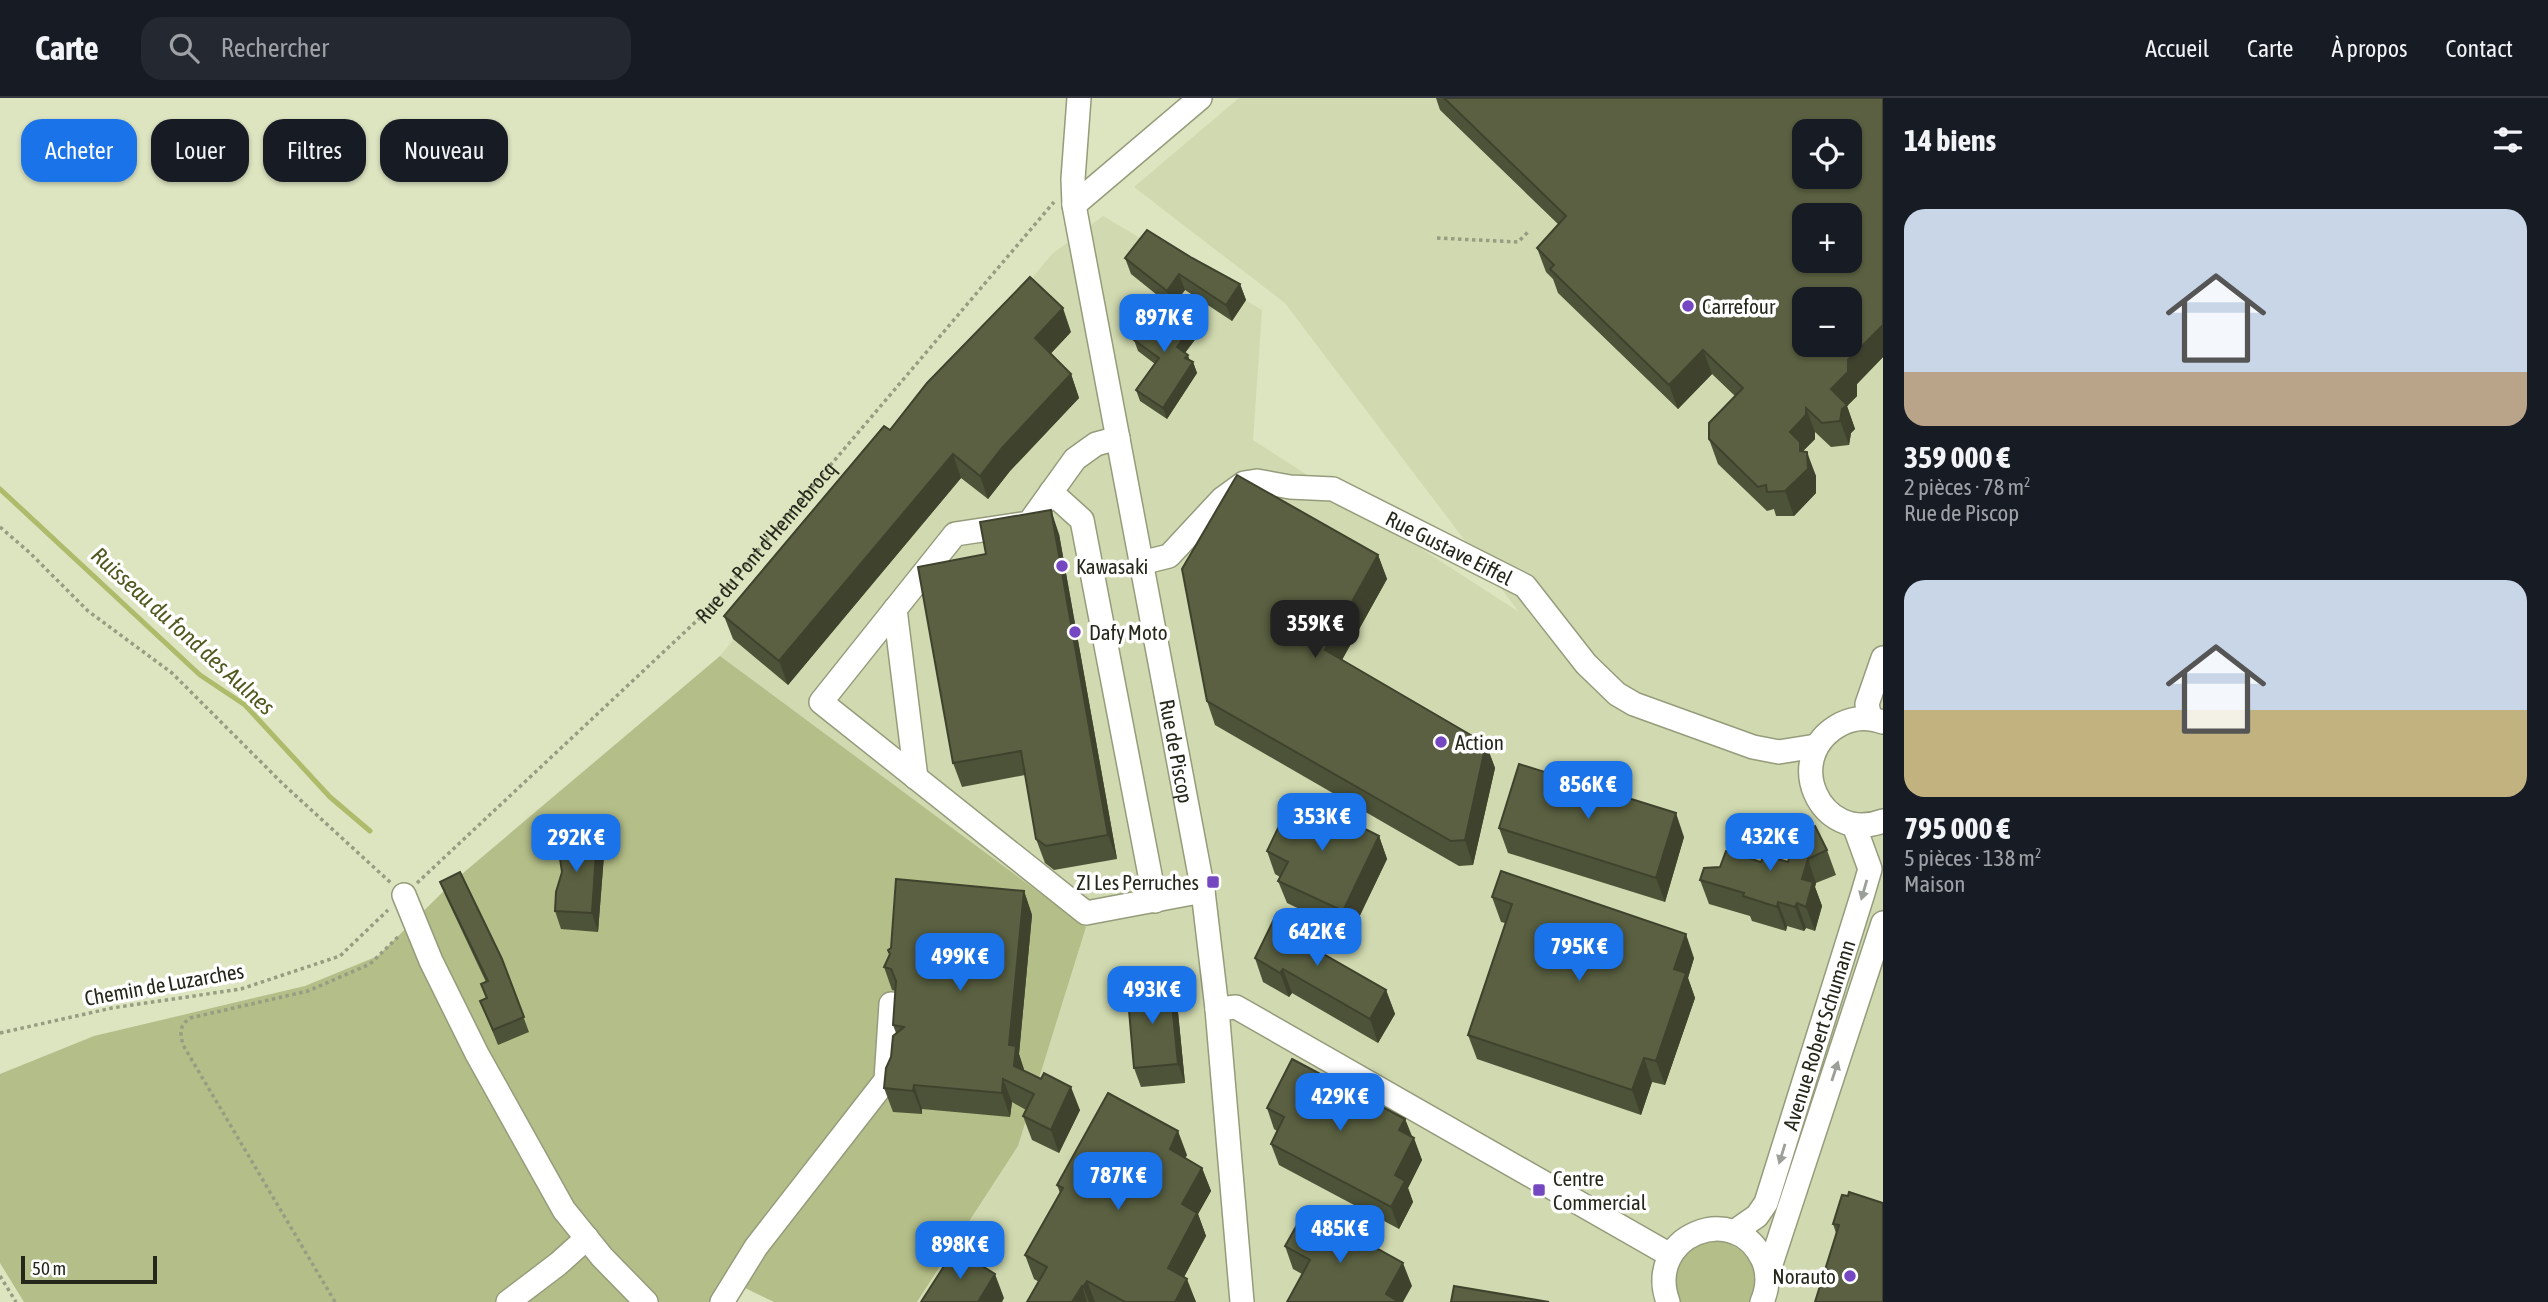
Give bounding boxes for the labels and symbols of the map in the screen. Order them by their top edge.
pin: 897K € [1107,294,1221,354]
place label: Carrefour [1702,294,1776,318]
marker: Carrefour [1680,298,1696,314]
street label: Rue du Pont d'Hennebrocq [690,456,840,628]
street label: Rue Gustave Eiffel [1382,506,1517,590]
water label: Ruisseau du fond des Aulnes [86,542,280,720]
place label: Kawasaki [1076,554,1148,578]
marker: Kawasaki [1054,558,1070,574]
pin: 359K € [1258,601,1372,660]
place label: Dafy Moto [1089,620,1168,644]
marker: Dafy Moto [1067,624,1083,640]
street label: Rue de Piscop [1155,697,1198,805]
place label: Action [1455,730,1504,754]
marker: Action [1433,734,1449,750]
pin: 856K € [1531,762,1645,821]
pin: 353K € [1265,794,1379,853]
pin: 292K € [519,814,633,874]
pin: 432K € [1713,814,1827,873]
place label: ZI Les Perruches [1076,870,1199,894]
marker: ZI Les Perruches [1205,874,1221,890]
one-way arrow [1858,880,1868,901]
pin: 642K € [1260,908,1374,968]
pin: 795K € [1522,924,1636,983]
pin: 499K € [903,934,1017,993]
street label: Avenue Robert Schumann [1778,937,1860,1133]
street label: Chemin de Luzarches [83,958,245,1010]
pin: 493K € [1095,967,1209,1026]
one-way arrow [1830,1060,1841,1081]
pin: 429K € [1283,1074,1397,1133]
one-way arrow [1776,1144,1786,1165]
pin: 787K € [1061,1152,1175,1212]
place label: Centre Commercial [1553,1166,1647,1214]
marker: Centre Commercial [1531,1182,1547,1198]
pin: 485K € [1283,1206,1397,1265]
pin: 898K € [903,1222,1017,1281]
scale bar [21,1253,158,1285]
place label: Norauto [1772,1264,1836,1288]
marker: Norauto [1842,1268,1858,1284]

